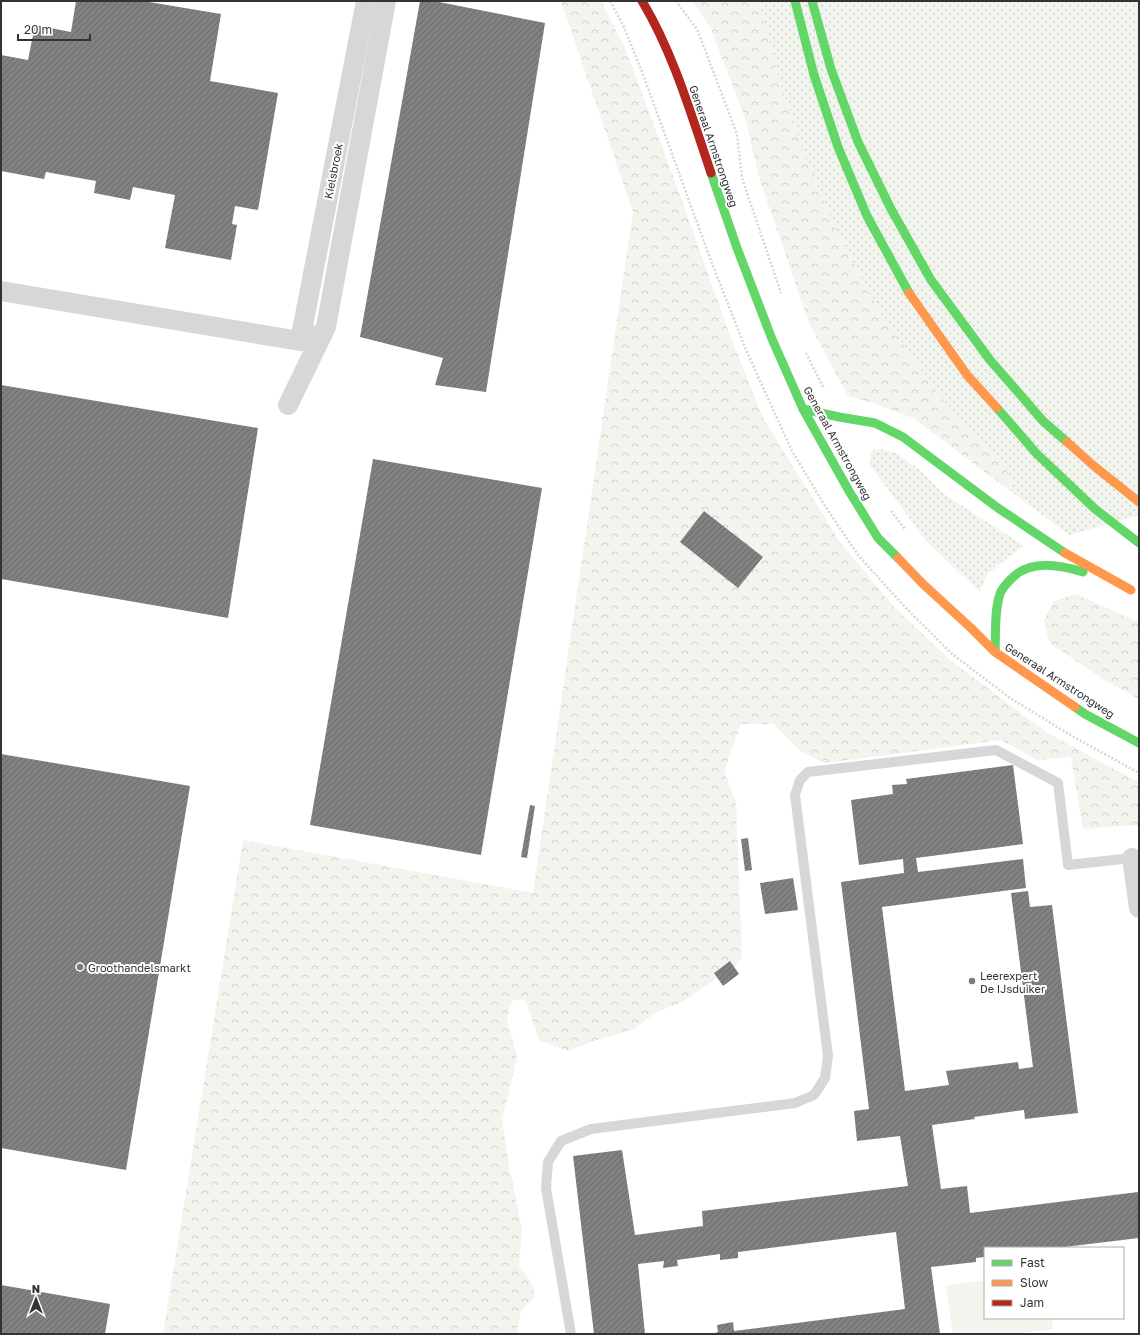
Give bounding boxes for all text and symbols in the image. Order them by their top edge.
scale bar [18,16,90,42]
text: 20 m [24,22,52,37]
street label: Generaal Armstrongweg [687,83,741,209]
street label: Kielsbroek [321,142,345,200]
street label: Generaal Armstrongweg [801,384,875,502]
street label: Generaal Armstrongweg [1003,640,1117,720]
place label: Groothandelsmarkt [88,961,191,974]
marker: Groothandelsmarkt [75,962,85,972]
place label: Leerexpert De IJsduiker [980,969,1046,995]
marker: Leerexpert De IJsduiker [967,976,977,986]
legend [984,1247,1124,1319]
text: Fast [1020,1255,1045,1270]
text: Slow [1020,1275,1048,1290]
north arrow [16,1279,56,1319]
text: N [32,1282,40,1295]
text: Jam [1020,1295,1044,1310]

